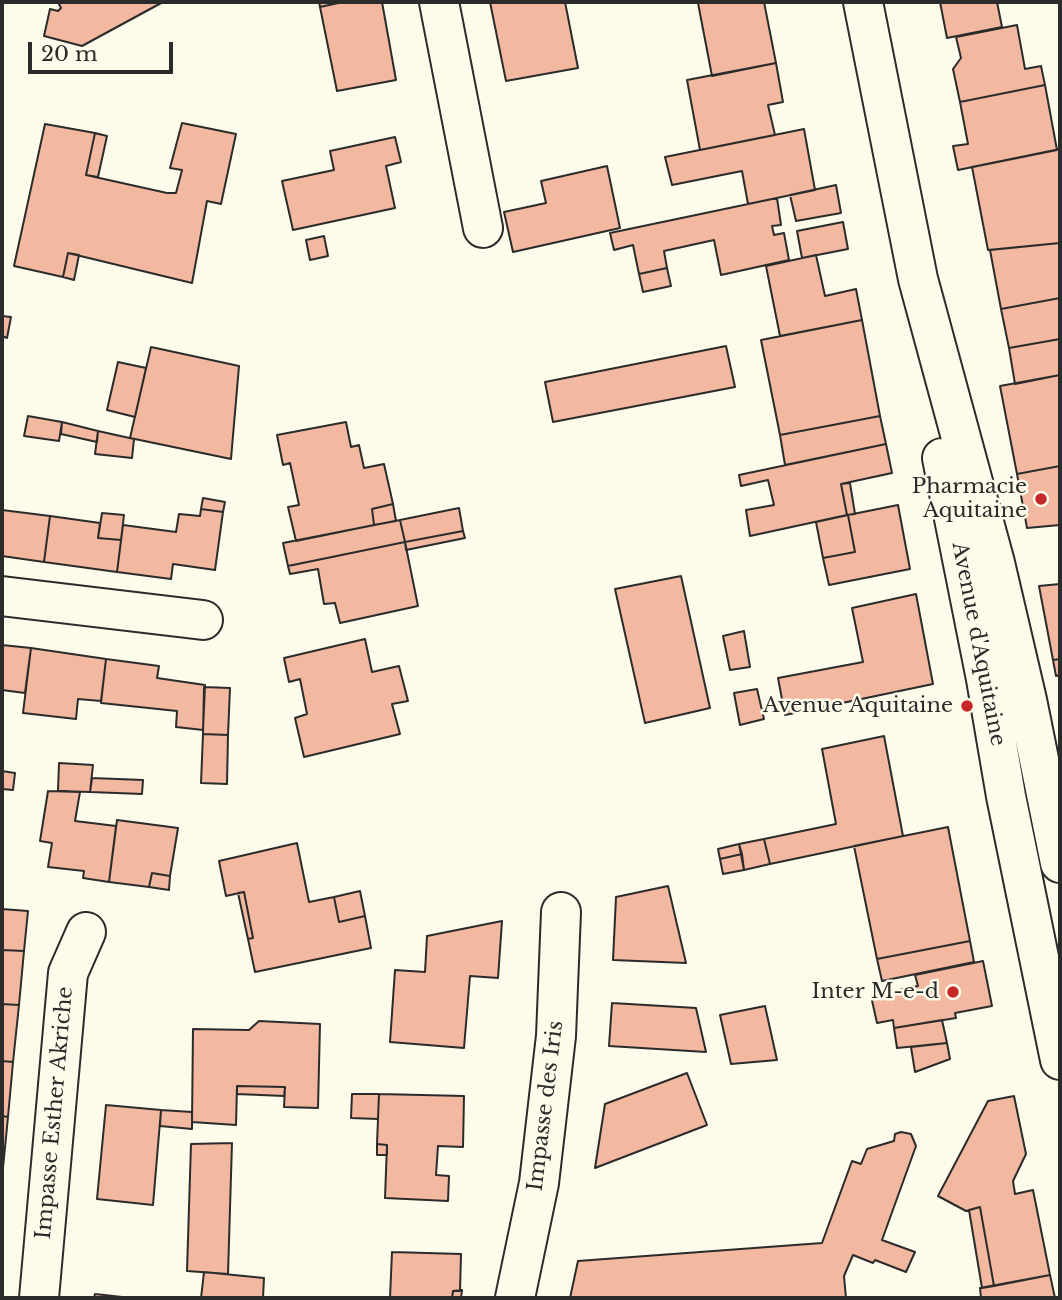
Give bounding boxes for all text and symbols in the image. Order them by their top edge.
scale bar [32,28,177,72]
text: 20 m [41,41,98,67]
place label: Pharmacie Aquitaine [912,474,1027,524]
marker: Pharmacie Aquitaine [1033,491,1049,507]
street label: Avenue d'Aquitaine [946,540,1010,748]
place label: Avenue Aquitaine [763,693,953,719]
marker: Avenue Aquitaine [959,698,975,714]
place label: Inter M-e-d [811,979,939,1005]
marker: Inter M-e-d [945,984,961,1000]
street label: Impasse Esther Akriche [31,986,79,1240]
street label: Impasse des Iris [523,1019,569,1193]

